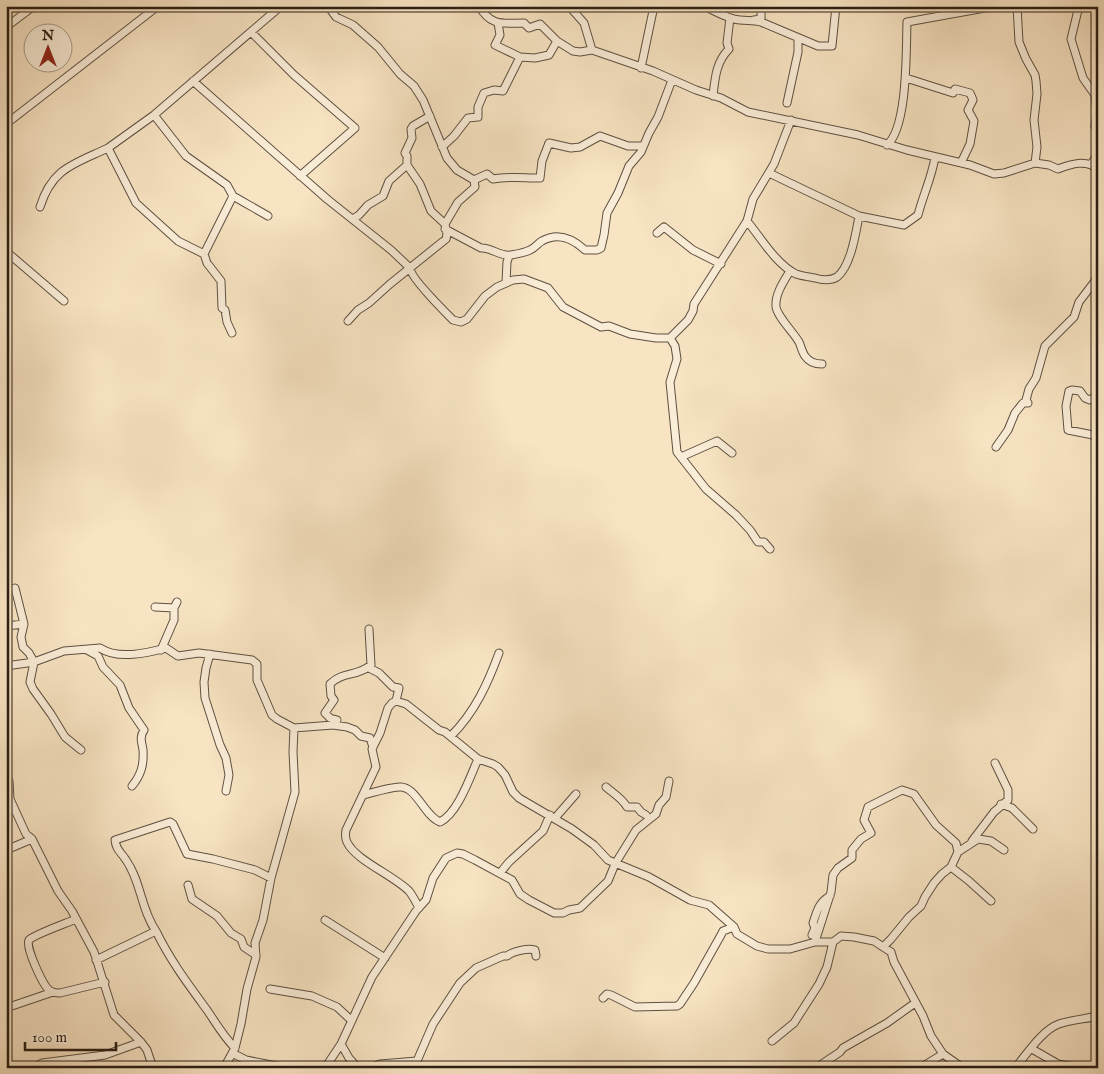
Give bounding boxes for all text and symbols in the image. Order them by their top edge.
north arrow [22,22,72,72]
text: N [41,27,54,45]
scale bar [25,1019,116,1051]
text: 100 m [32,1028,68,1047]

